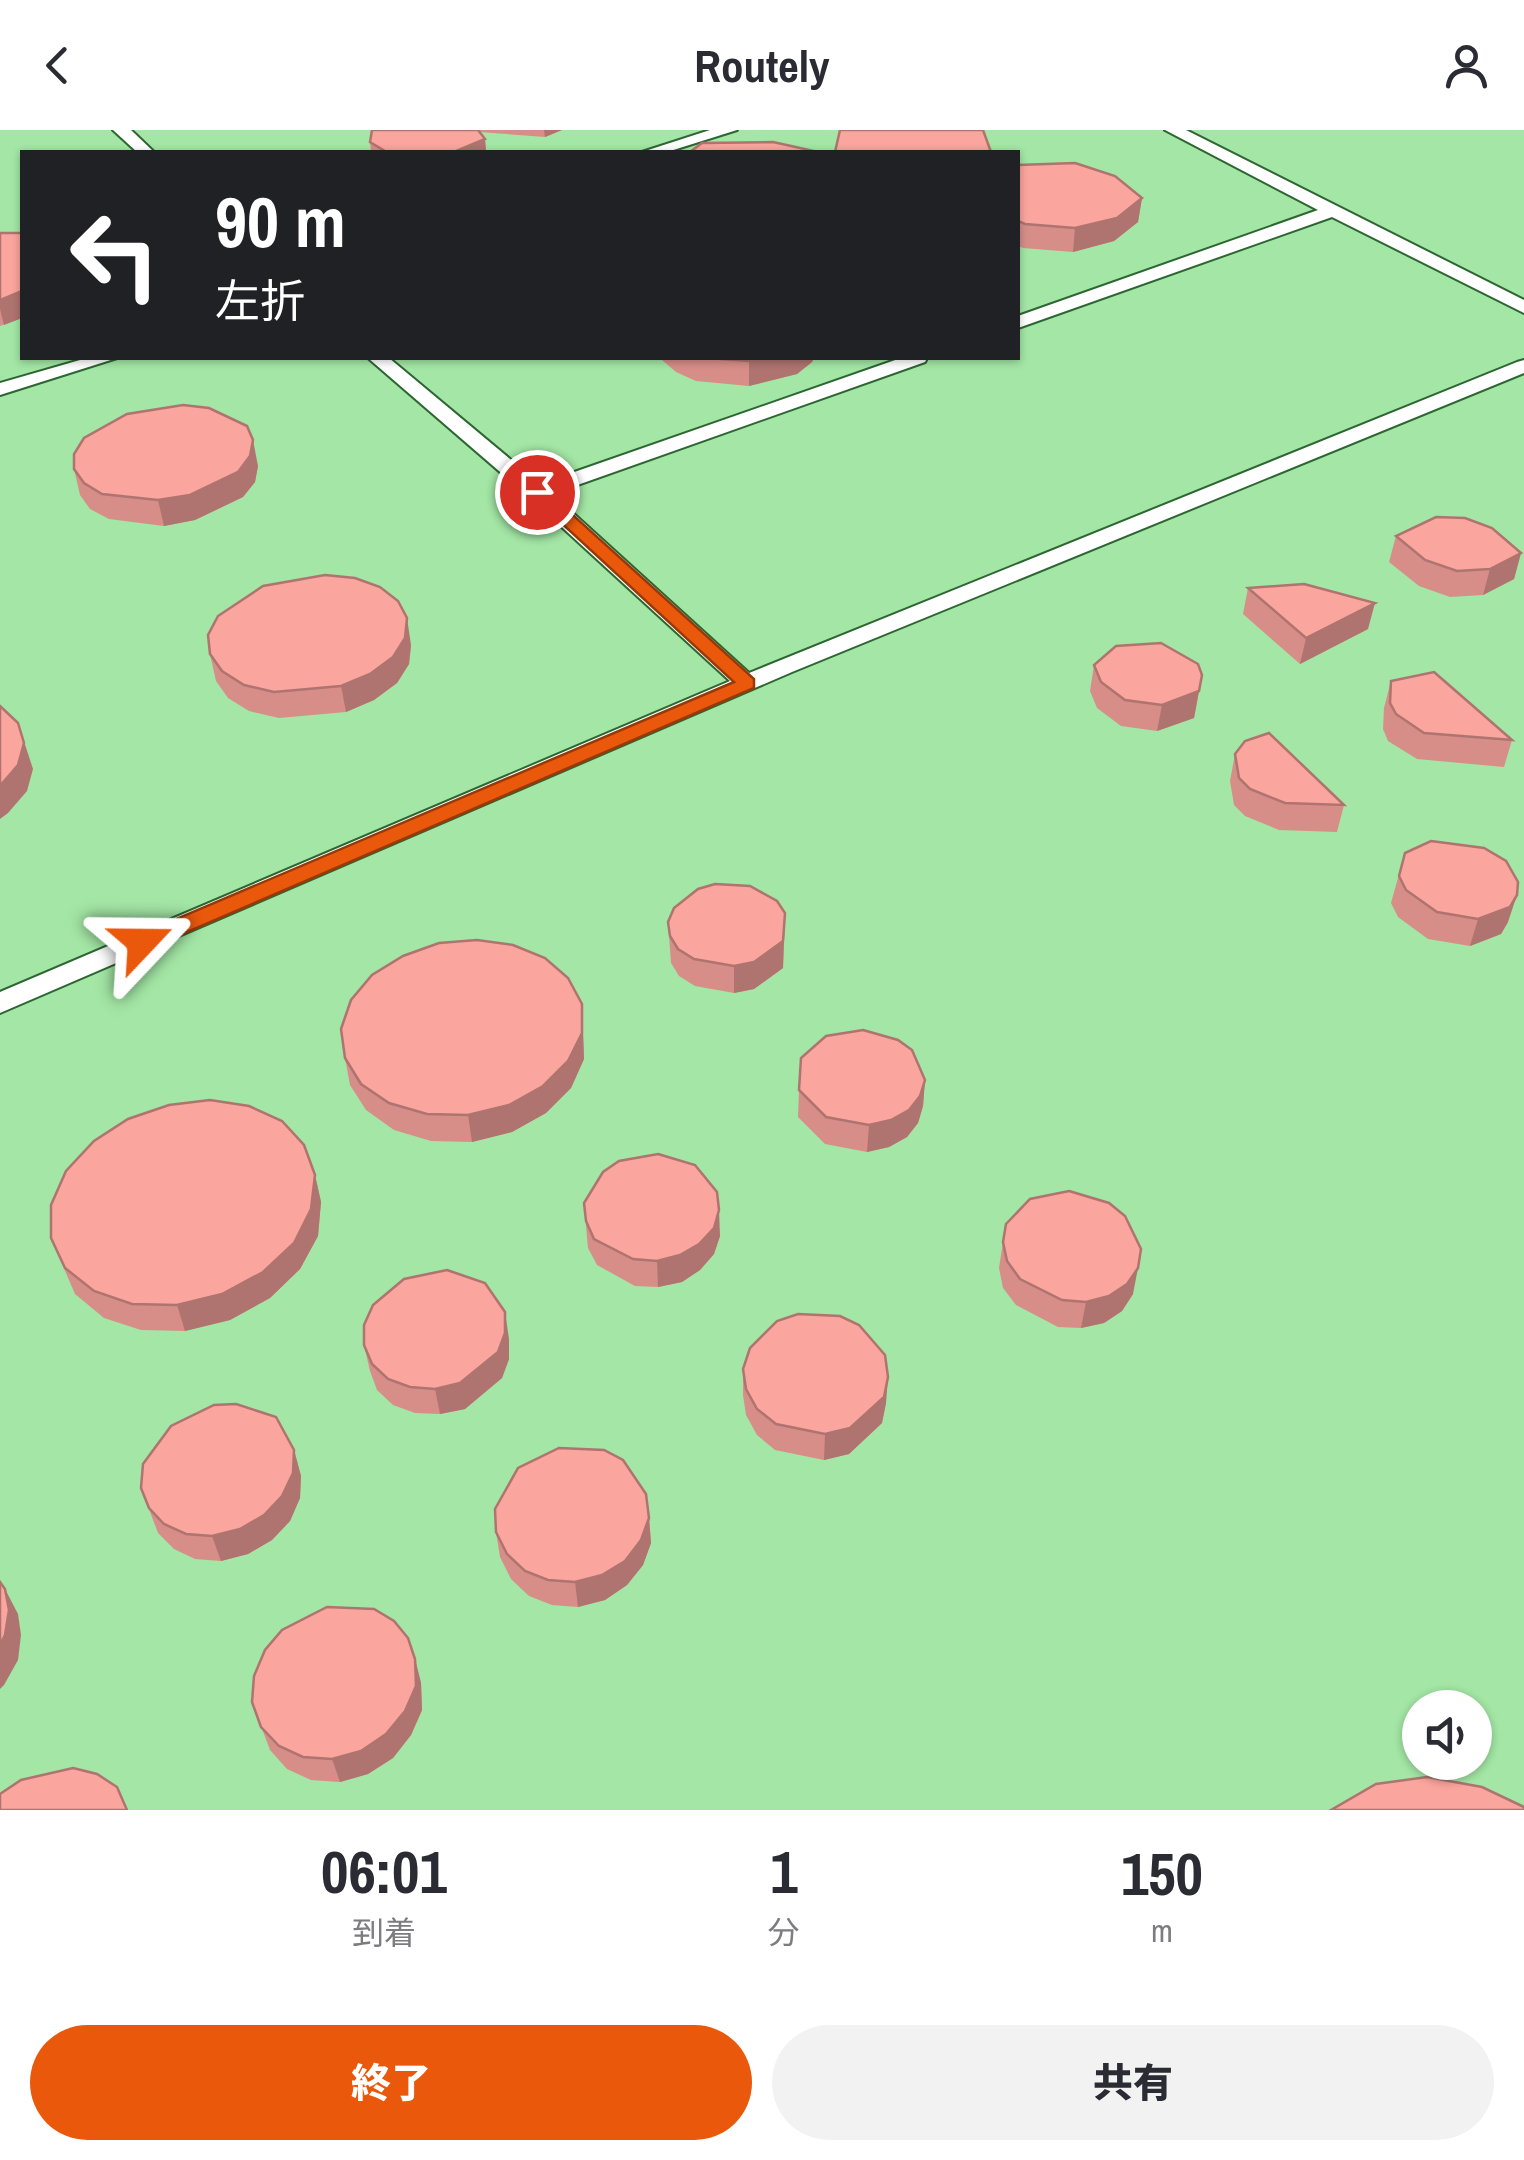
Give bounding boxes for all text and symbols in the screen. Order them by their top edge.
text: Routely [694,35,830,96]
icon: back [30,38,85,93]
icon: person [1439,38,1494,93]
text: 90 m [215,175,346,269]
icon: left [50,190,180,320]
text: 左折 [215,270,305,331]
pin [495,450,580,535]
icon: arrive [510,465,565,520]
position arrow [90,890,194,994]
map controls [1402,1690,1492,1780]
button: sound [1402,1690,1492,1780]
text: 06:01 [321,1831,447,1912]
text: 1 [770,1831,798,1912]
text: 150 [1121,1833,1203,1914]
text: m [1151,1909,1173,1952]
text: 到着 [352,1911,416,1954]
text: 分 [768,1911,800,1954]
button: 終了 [30,2025,752,2140]
button: 共有 [772,2025,1494,2140]

